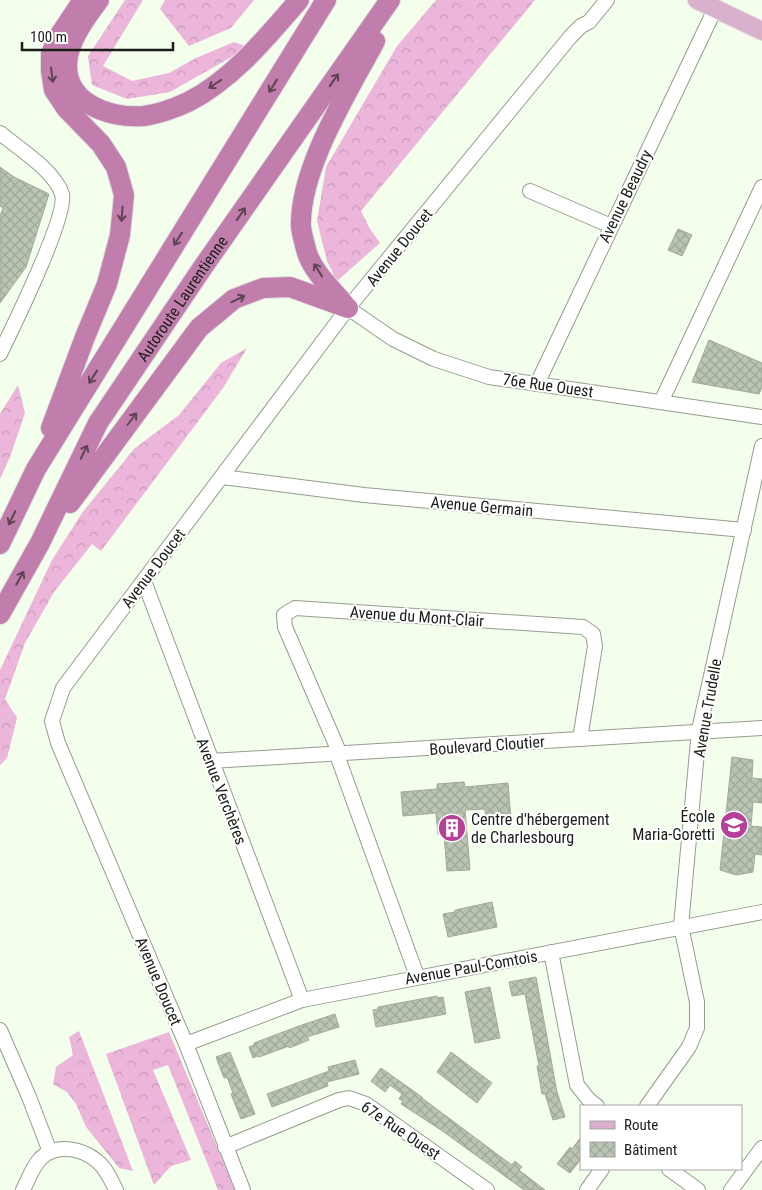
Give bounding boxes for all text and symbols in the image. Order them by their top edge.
scale bar [22,20,174,52]
text: 100 m [30,28,67,46]
one-way arrow [47,67,57,83]
one-way arrow [329,74,339,88]
one-way arrow [208,79,222,89]
one-way arrow [267,79,277,93]
street label: Avenue Beaudry [595,146,656,246]
street label: Avenue Doucet [362,205,437,290]
one-way arrow [117,206,127,222]
one-way arrow [236,207,246,221]
street label: Autoroute Laurentienne [133,232,232,365]
one-way arrow [173,232,183,246]
one-way arrow [312,264,322,278]
one-way arrow [230,293,245,303]
one-way arrow [87,370,97,384]
street label: 76e Rue Ouest [501,370,595,401]
one-way arrow [126,413,137,426]
one-way arrow [80,444,90,459]
street label: Avenue Germain [430,493,534,520]
one-way arrow [7,511,17,526]
street label: Avenue Doucet [117,525,190,612]
one-way arrow [15,571,25,586]
street label: Avenue du Mont-Clair [349,602,485,631]
street label: Avenue Trudelle [689,657,726,759]
street label: Boulevard Cloutier [429,732,545,759]
street label: Avenue Verchères [192,735,251,847]
place label: École Maria-Goretti [632,807,715,844]
place label: Centre d'hébergement de Charlesbourg [471,810,610,847]
school or university icon: École Maria-Goretti [719,810,749,840]
building icon: Centre d'hébergement de Charlesbourg [437,813,467,843]
street label: Avenue Doucet [131,934,186,1029]
street label: Avenue Paul-Comtois [403,946,539,989]
street label: 67e Rue Ouest [358,1097,444,1164]
legend [580,1105,742,1170]
text: Route [624,1116,658,1134]
text: Bâtiment [624,1141,677,1159]

